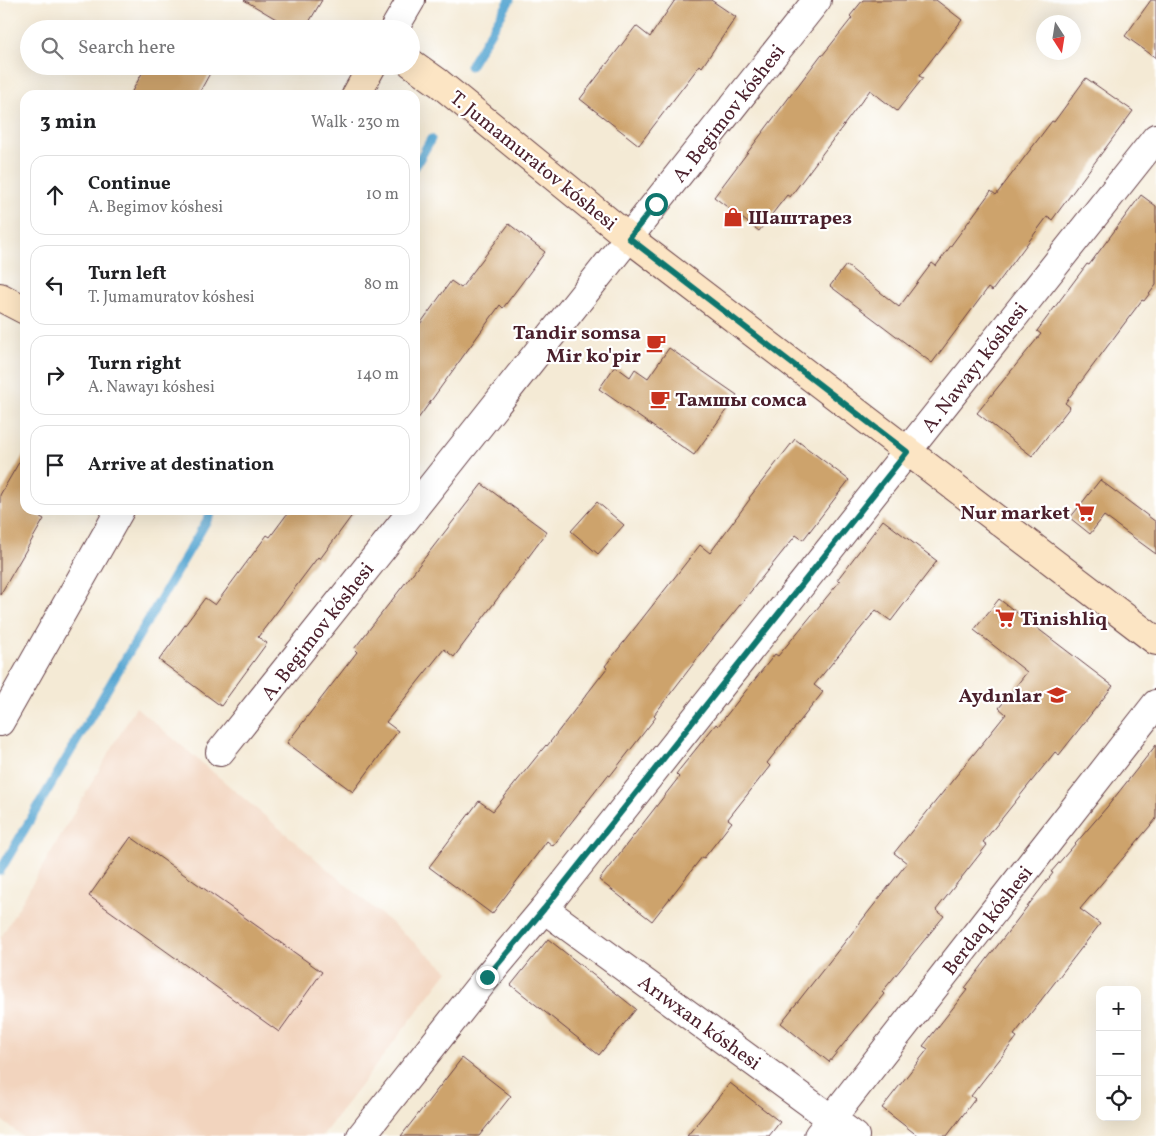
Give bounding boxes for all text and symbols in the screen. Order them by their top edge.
north arrow [1036,15,1081,60]
search box [20,20,420,75]
icon: search [38,34,66,62]
text: Search here [78,35,175,61]
street label: A. Begimov kóshesi [667,39,793,189]
street label: T. Jumamuratov kóshesi [443,85,623,238]
text: 3 min [40,108,96,137]
text: Walk · 230 m [311,112,400,134]
text: Continue [88,171,171,197]
icon: ahead [41,181,69,209]
text: 10 m [366,184,399,206]
route start [645,193,668,216]
text: A. Begimov kóshesi [88,197,223,219]
place label: Шаштарез [748,205,852,233]
shop icon: Шаштарез [722,206,744,228]
text: Turn left [88,261,167,287]
icon: left [41,271,69,299]
text: 80 m [364,274,399,296]
text: T. Jumamuratov kóshesi [88,287,255,309]
street label: A. Nawayı kóshesi [916,297,1035,439]
place label: Tandir somsa Mir ko'pir [513,320,641,371]
cafe icon: Tandir somsa Mir ko'pir [645,332,667,354]
text: Turn right [88,351,181,377]
icon: right [41,361,69,389]
text: 140 m [357,364,399,386]
text: A. Nawayı kóshesi [88,377,215,399]
place label: Тамшы сомса [675,387,807,415]
cafe icon: Тамшы сомса [649,388,671,410]
icon: arrive [41,451,69,479]
text: Arrive at destination [88,452,274,478]
place label: Nur market [960,500,1070,528]
supermarket icon: Nur market [1074,501,1096,523]
street label: A. Begimov kóshesi [256,557,382,707]
place label: Tinishliq [1020,606,1107,634]
supermarket icon: Tinishliq [994,607,1016,629]
place label: Aydınlar [959,683,1042,711]
school or university icon: Aydınlar [1046,684,1068,706]
street label: Berdaq kóshesi [937,860,1040,982]
route end [476,966,499,989]
street label: Arıwxan kóshesi [632,969,766,1078]
map controls [1096,986,1141,1121]
button: + [1096,986,1141,1031]
button: − [1096,1031,1141,1076]
button: locate [1096,1076,1141,1121]

